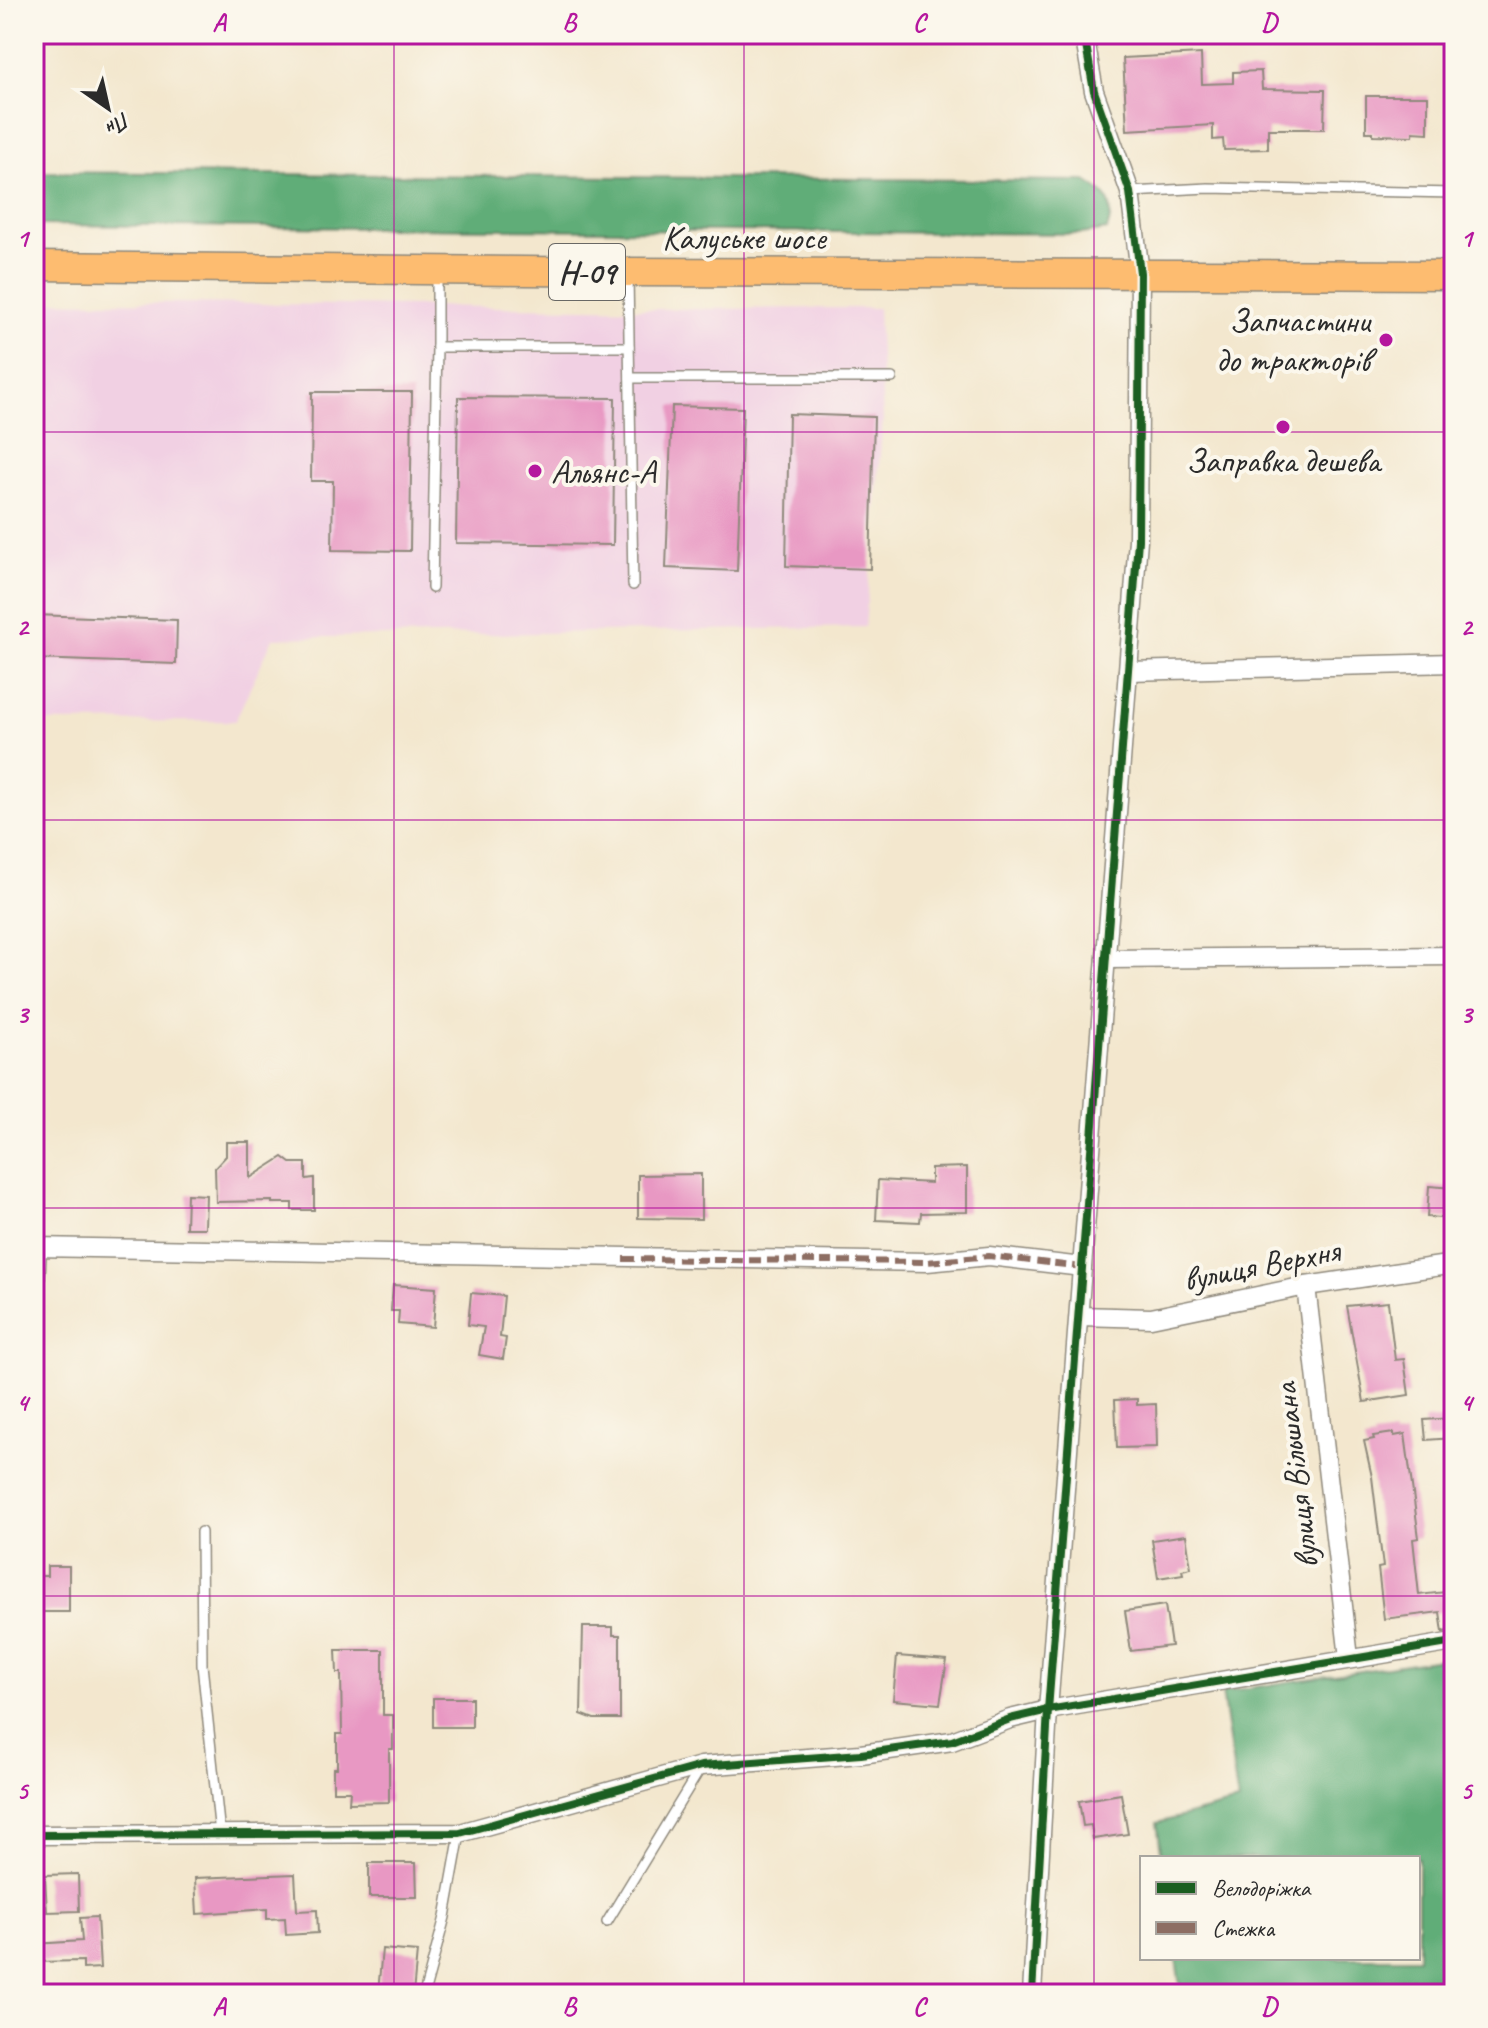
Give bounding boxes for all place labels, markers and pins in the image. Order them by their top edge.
place label: Запчастини до тракторів [1216,299,1378,381]
marker: Запчастини до тракторів [1377,331,1395,349]
marker: Заправка дешева [1274,418,1292,436]
place label: Заправка дешева [1186,439,1383,482]
place label: Альянс-А [551,450,658,493]
marker: Альянс-А [526,462,544,480]

